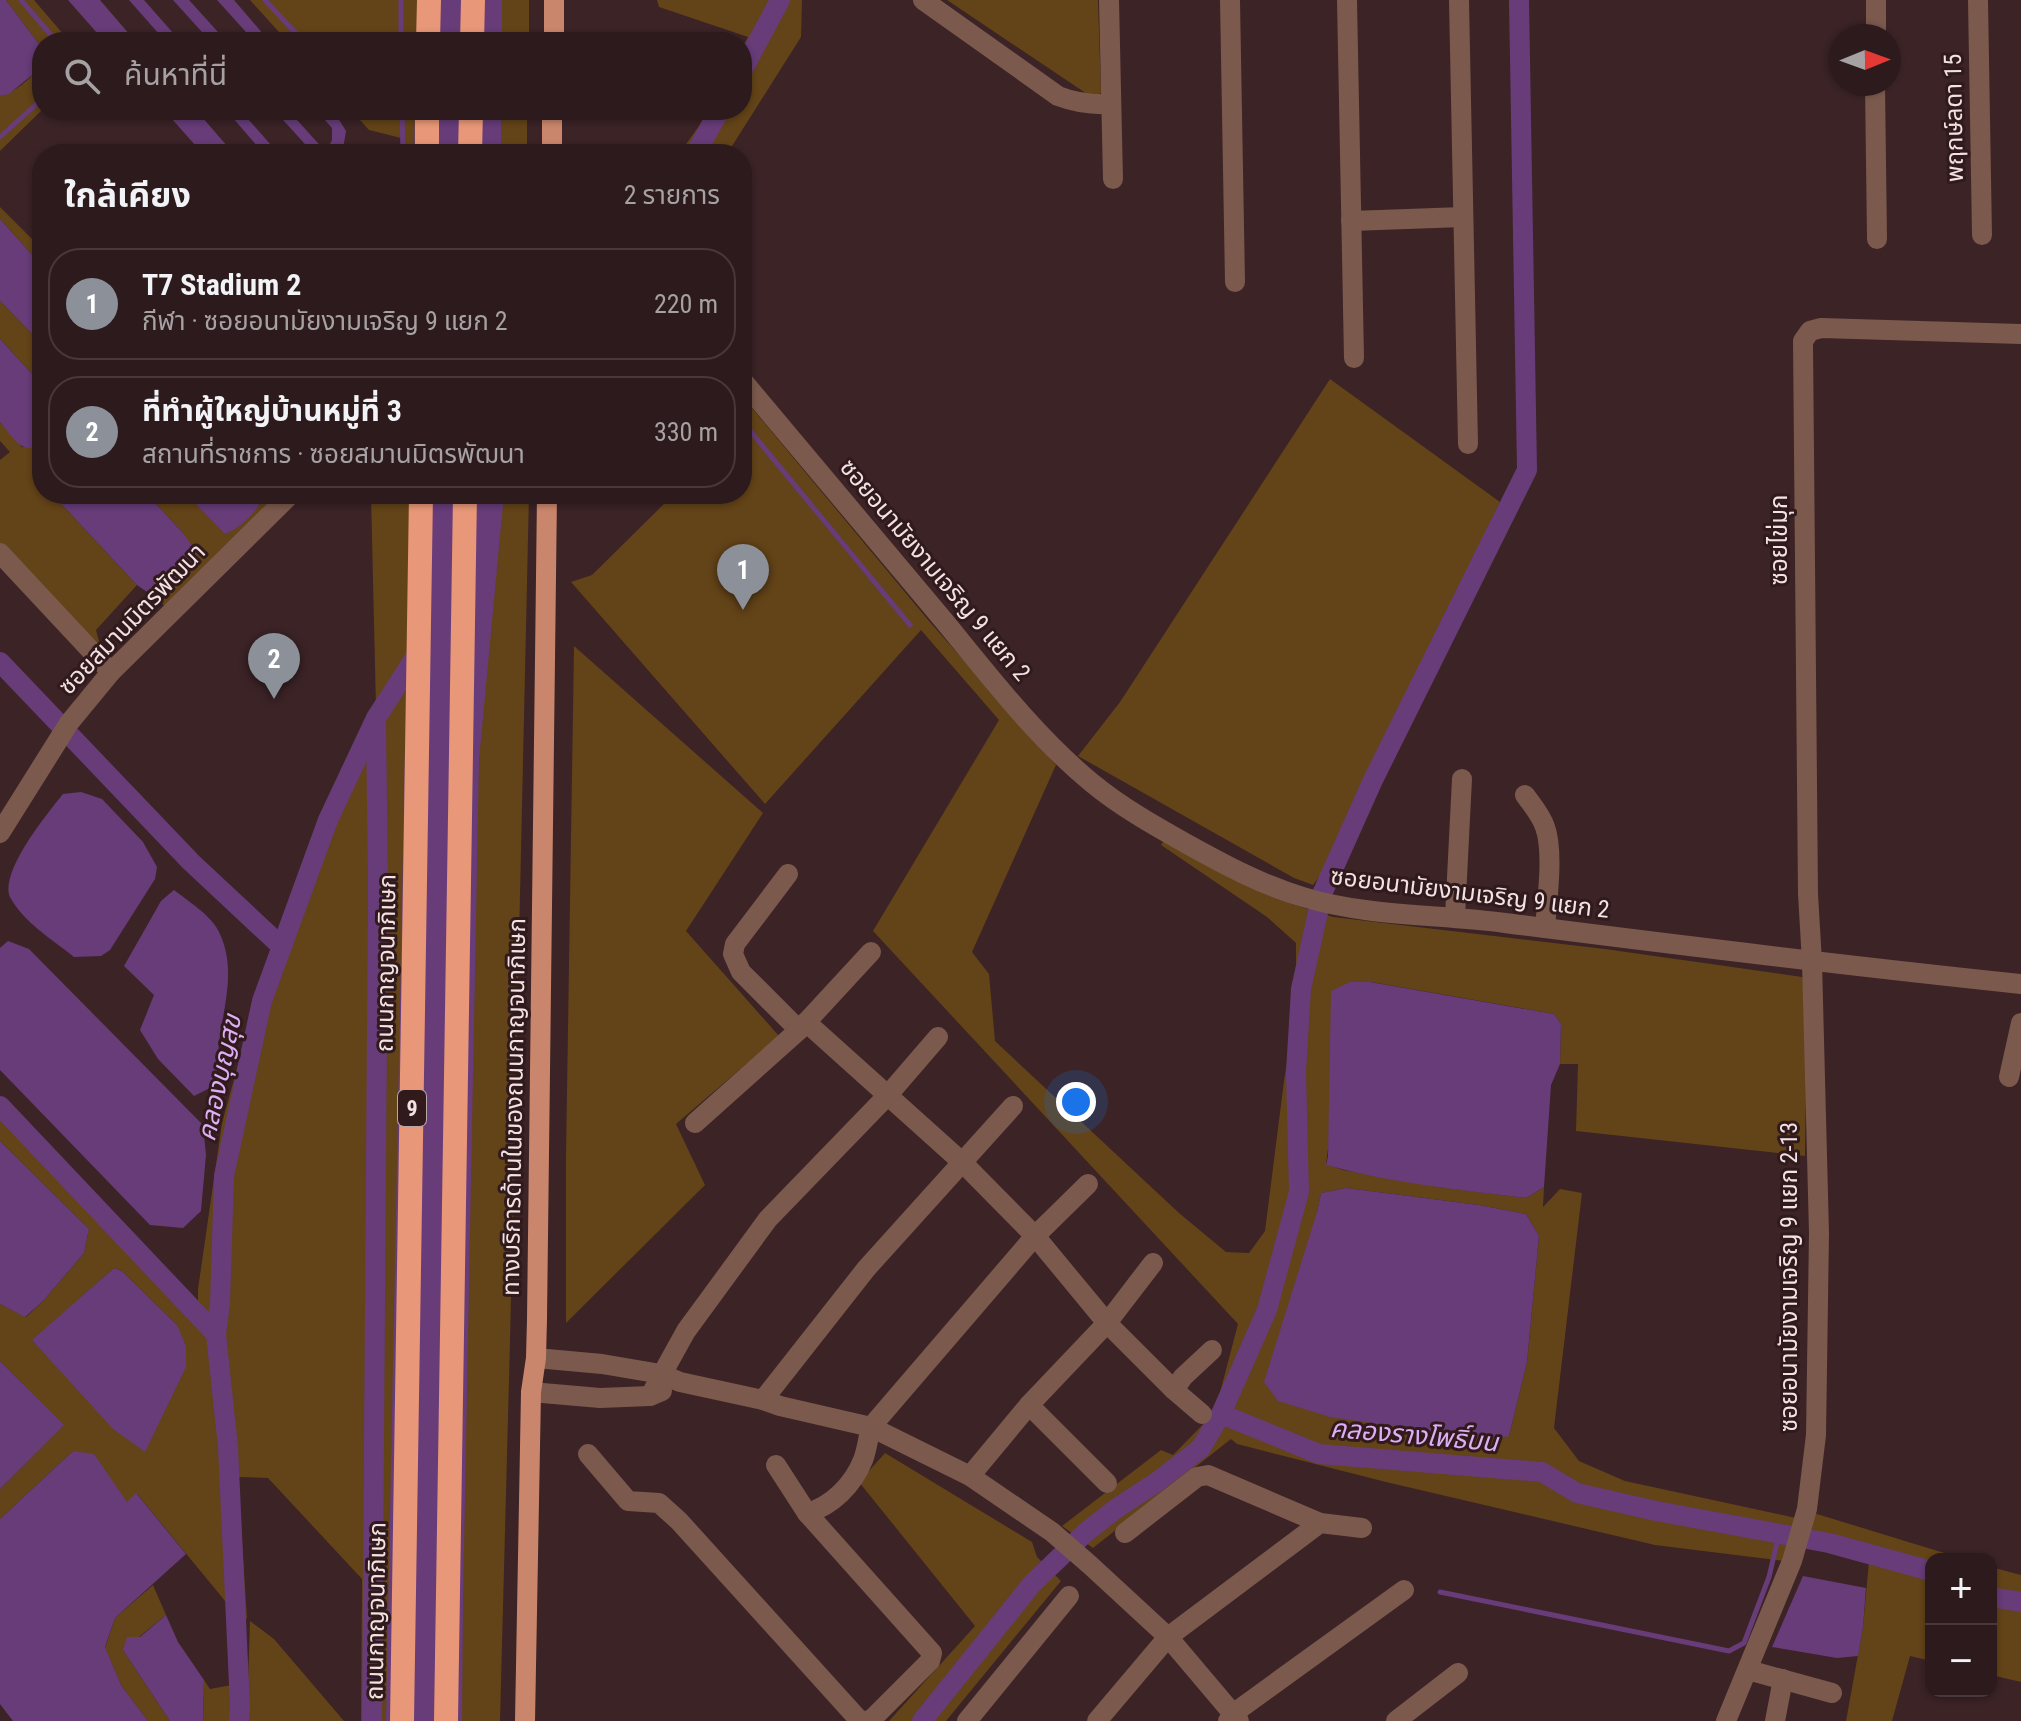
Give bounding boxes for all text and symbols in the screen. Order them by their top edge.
north arrow [1829,24,1901,96]
search box [32,32,752,120]
icon: search [60,54,104,98]
street label: พฤกษ์ลดา 15 [1939,54,1969,182]
text: ค้นหาที่นี่ [124,57,227,92]
text: ใกล้เคียง [64,175,191,215]
text: 2 รายการ [624,180,720,210]
text: T7 Stadium 2 [142,267,301,302]
text: 1 [85,289,99,319]
text: 220 m [654,289,718,319]
text: กีฬา · ซอยอนามัยงามเจริญ 9 แยก 2 [142,306,508,336]
text: ที่ทำผู้ใหญ่บ้านหมู่ที่ 3 [142,393,402,428]
text: 2 [85,417,99,447]
text: 330 m [654,417,718,447]
text: สถานที่ราชการ · ซอยสมานมิตรพัฒนา [142,439,525,469]
street label: ซอยอนามัยงามเจริญ 9 แยก 2 [834,454,1036,686]
street label: ซอยไข่มุก [1765,495,1794,585]
street label: ซอยสมานมิตรพัฒนา [53,538,211,700]
pin: 1 [717,544,769,610]
pin: 2 [248,633,300,699]
street label: ซอยอนามัยงามเจริญ 9 แยก 2 [1329,862,1611,924]
street label: ถนนกาญจนาภิเษก [370,874,402,1052]
street label: ทางบริการด้านในของถนนกาญจนาภิเษก [497,918,531,1296]
water label: คลองบุญสุข [191,1010,248,1144]
your location [1056,1082,1096,1122]
road number: 9 [398,1090,426,1126]
street label: ซอยอนามัยงามเจริญ 9 แยก 2-13 [1775,1122,1803,1432]
water label: คลองรางโพธิ์บน [1329,1412,1501,1457]
street label: ถนนกาญจนาภิเษก [360,1522,392,1700]
map controls [1925,1553,1997,1697]
button: + [1925,1553,1997,1625]
button: − [1925,1625,1997,1697]

